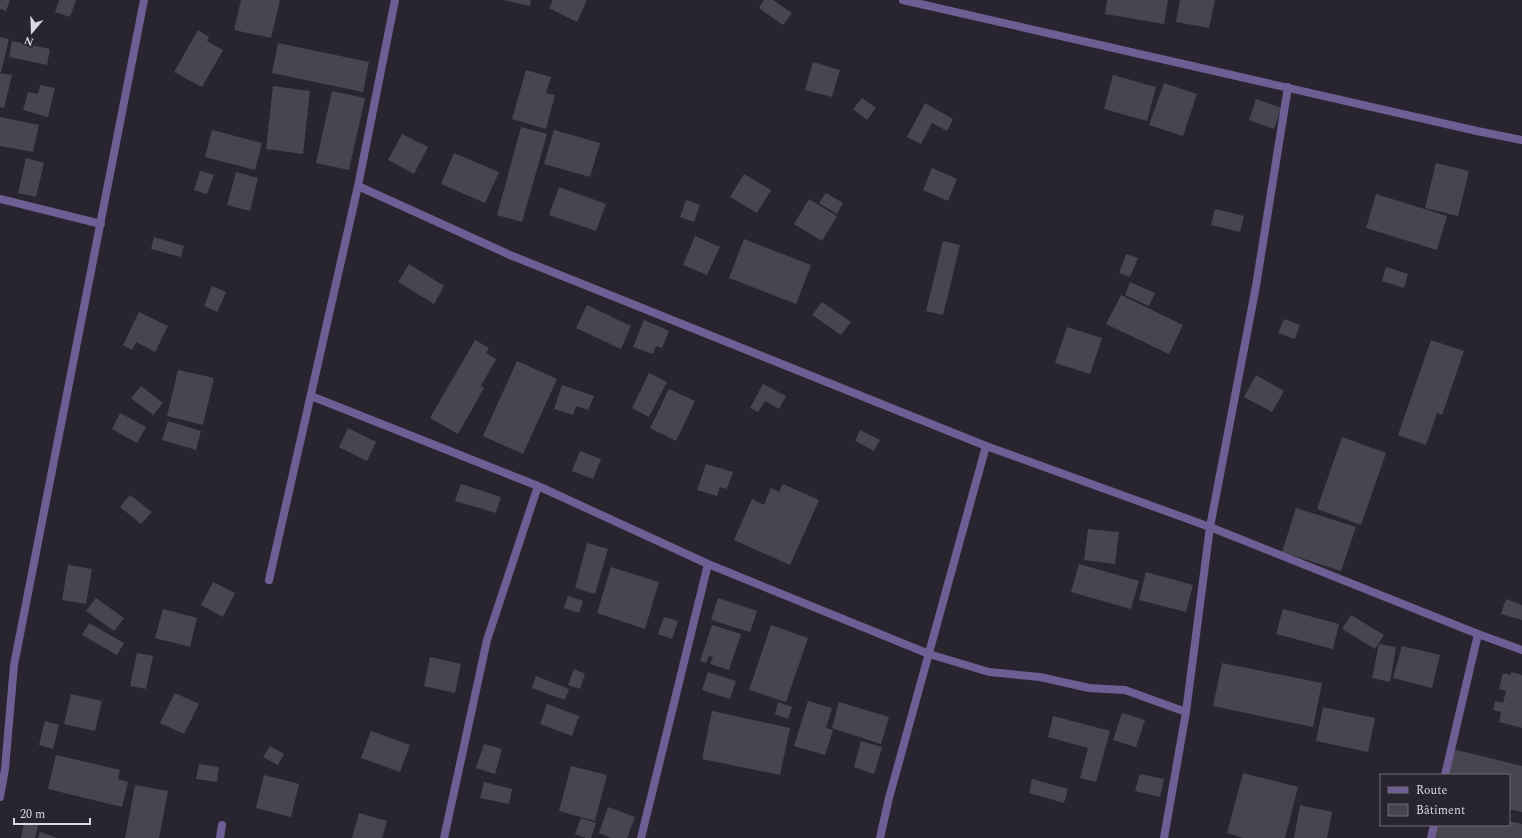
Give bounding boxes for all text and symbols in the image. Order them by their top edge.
north arrow [12,12,52,52]
text: N [22,31,36,50]
legend [1380,774,1510,826]
text: Route [1416,781,1447,800]
scale bar [14,800,90,826]
text: Bâtiment [1416,801,1465,820]
text: 20 m [20,805,45,824]

